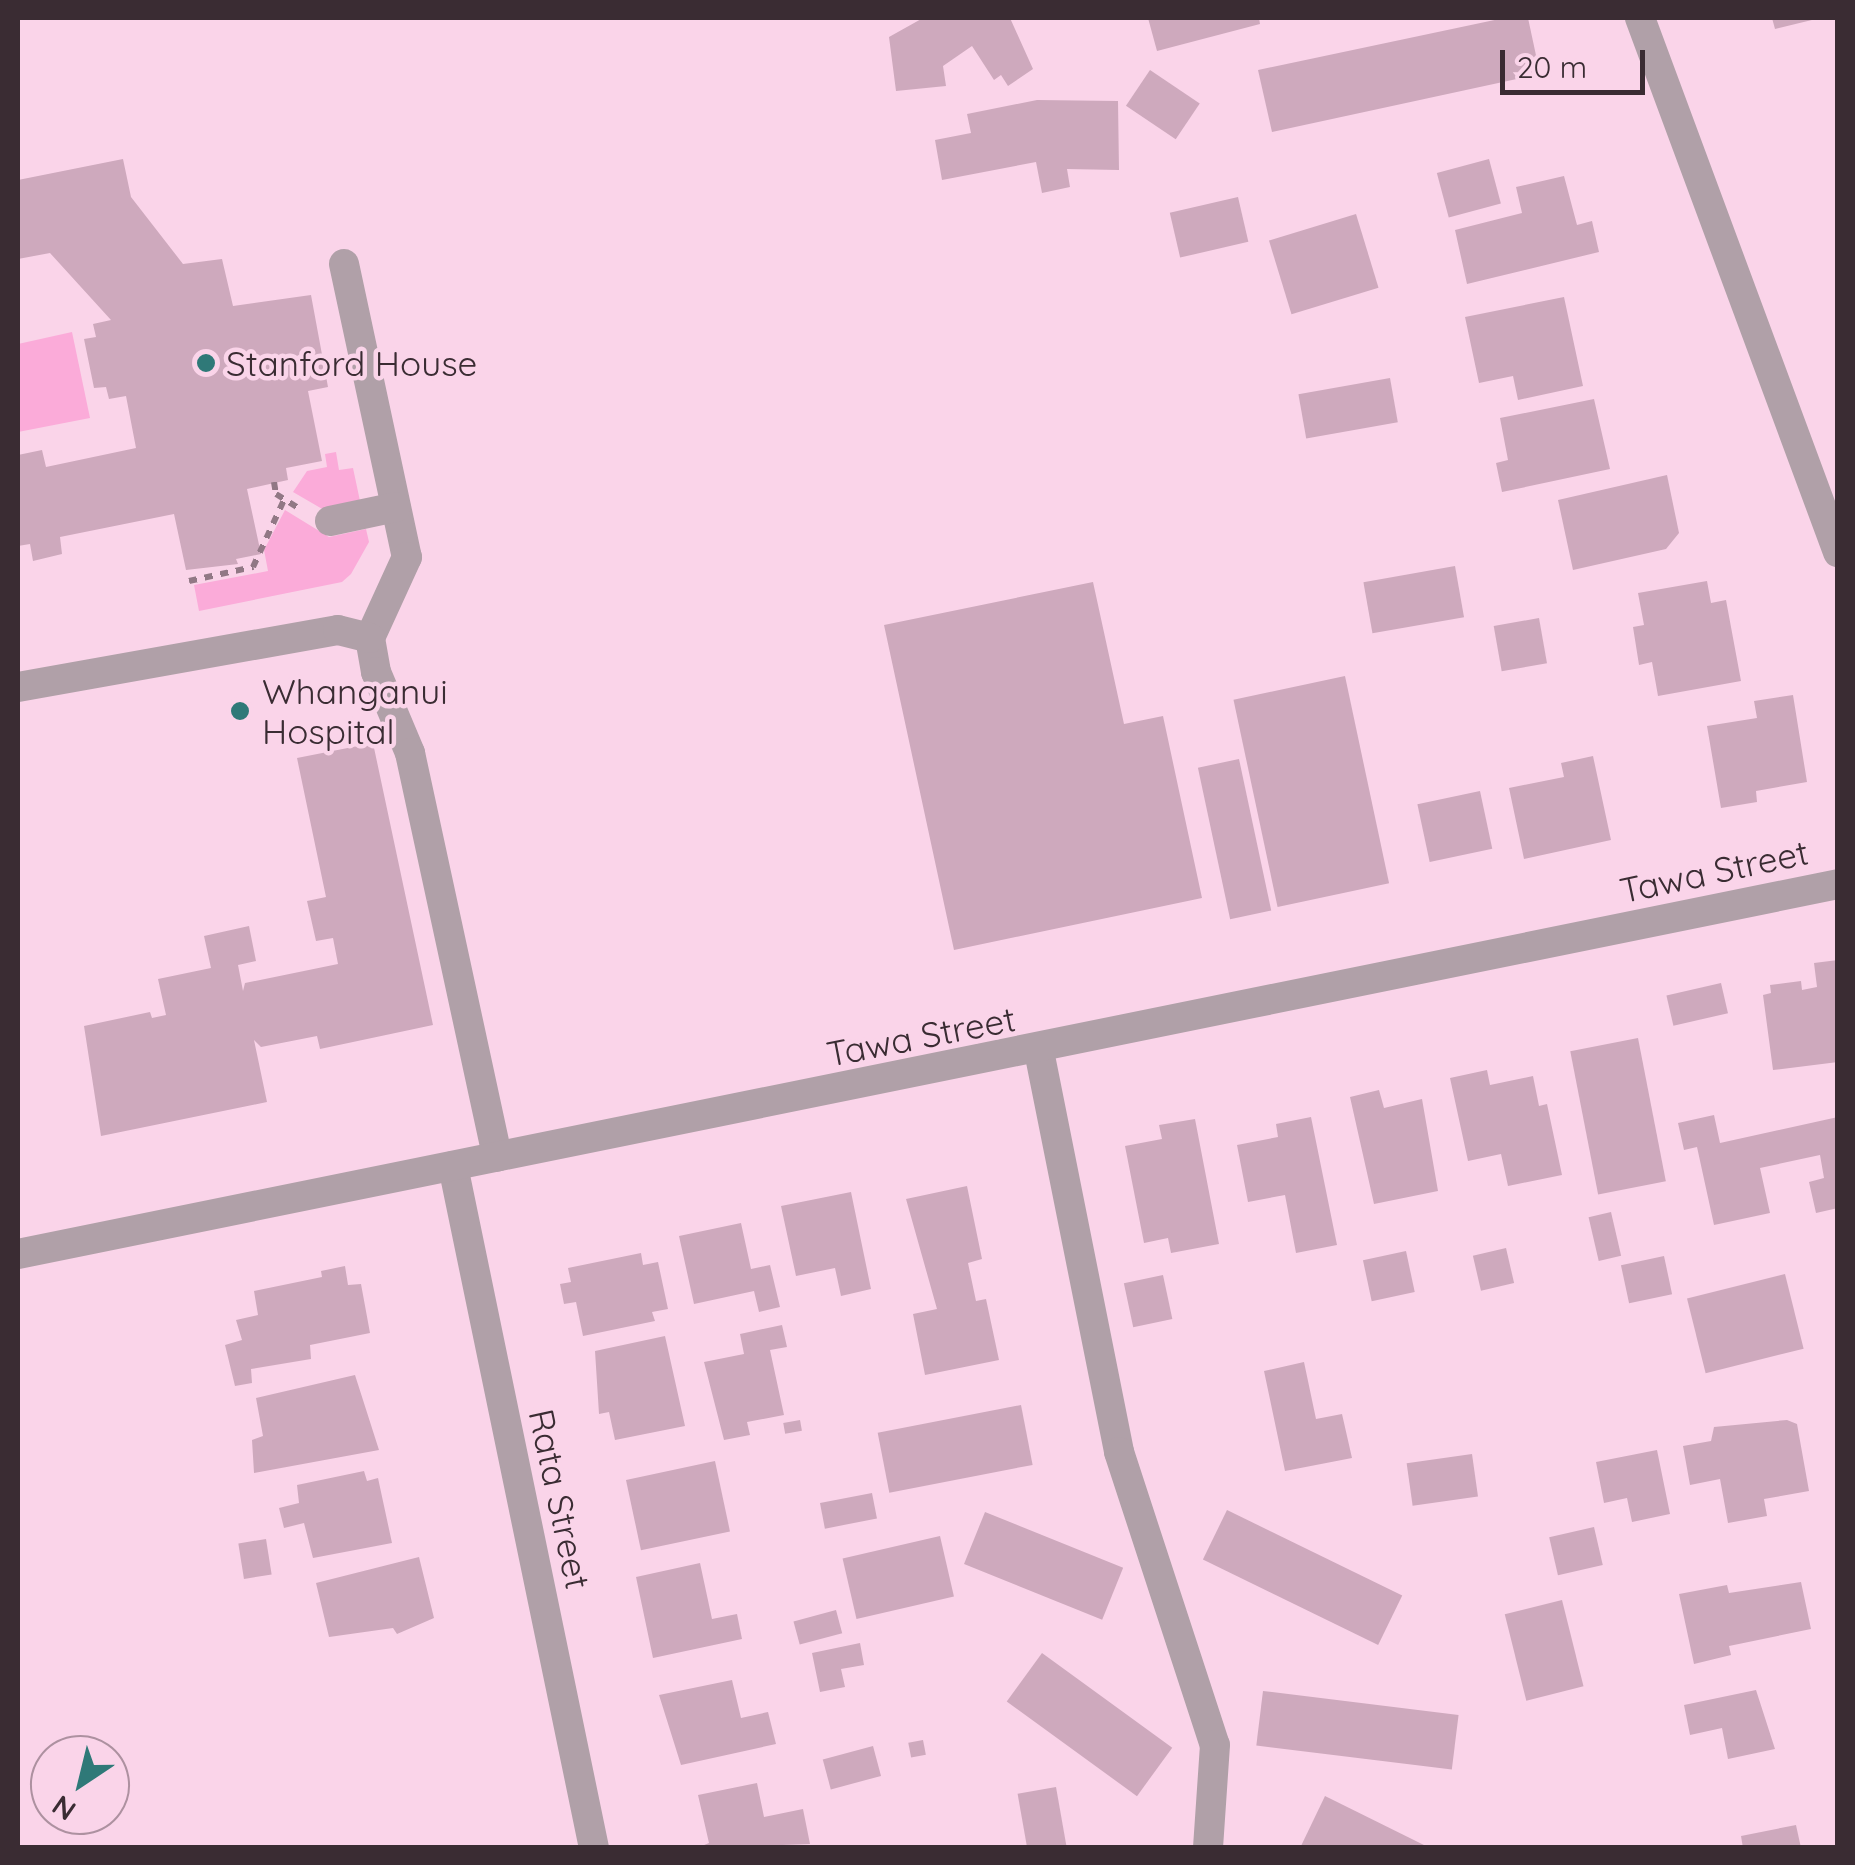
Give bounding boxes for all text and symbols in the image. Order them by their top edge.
scale bar [1505,30,1650,92]
text: 20 m [1517,48,1587,86]
place label: Stanford House [226,342,477,384]
marker: Stanford House [195,352,217,374]
place label: Whanganui Hospital [262,670,448,752]
marker: Whanganui Hospital [227,698,253,724]
street label: Tawa Street [1616,831,1812,911]
street label: Tawa Street [823,997,1019,1075]
street label: Rata Street [520,1405,600,1593]
north arrow [30,1735,130,1835]
text: N [45,1788,82,1829]

